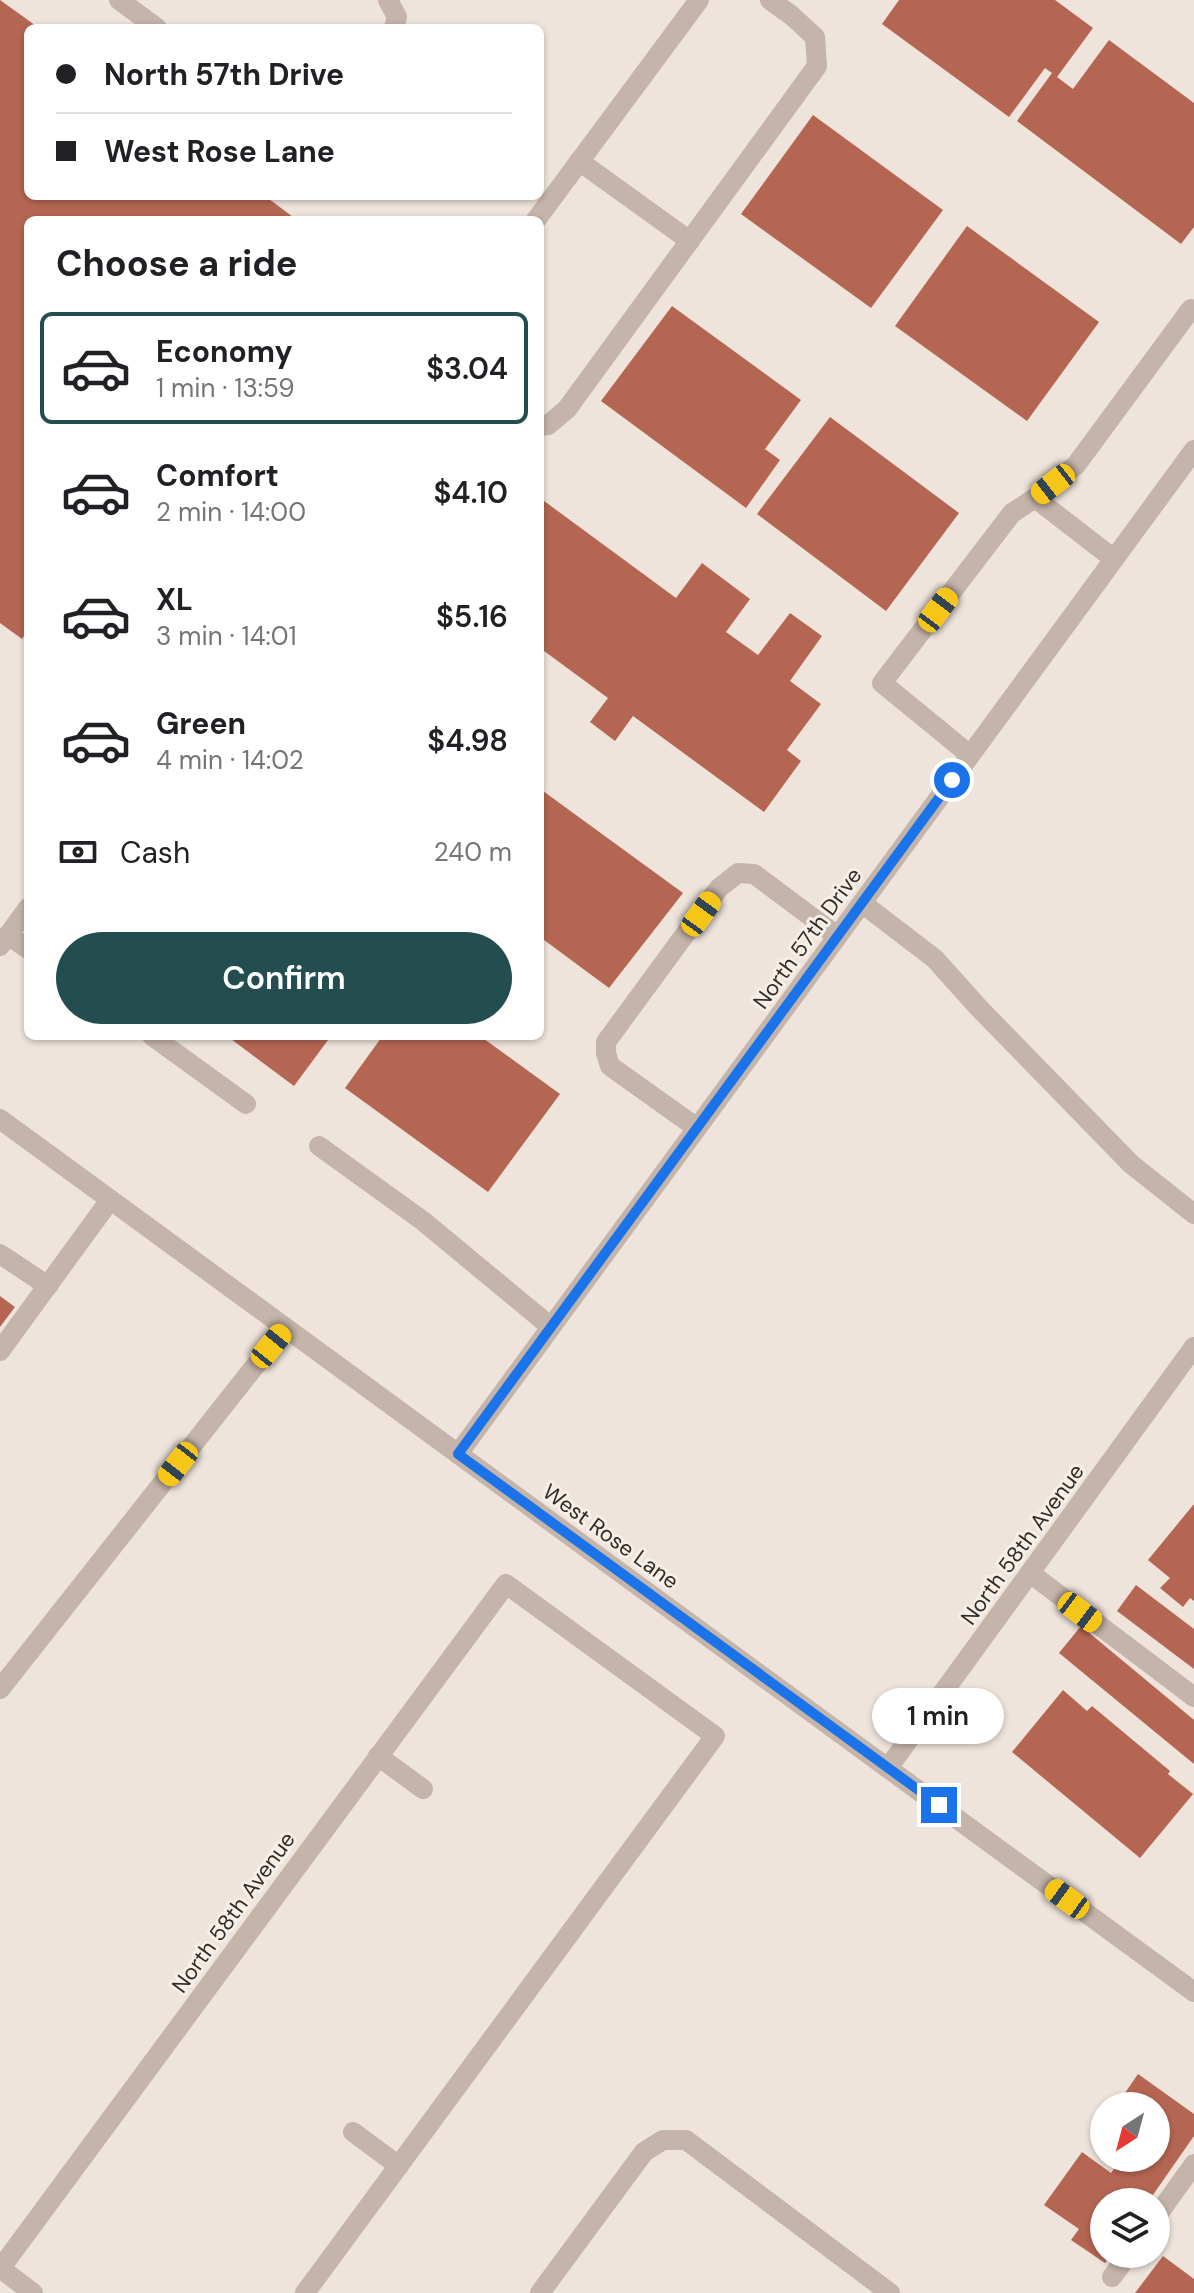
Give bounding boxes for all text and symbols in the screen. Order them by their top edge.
text: North 57th Drive [104,55,344,94]
text: West Rose Lane [104,132,335,171]
text: Choose a ride [56,240,297,287]
icon: car [60,332,132,404]
text: Economy [156,332,293,371]
text: $3.04 [426,349,508,388]
text: 1 min · 13:59 [156,371,295,405]
icon: car [60,456,132,528]
text: Comfort [156,456,279,495]
car [1027,460,1079,508]
text: $4.10 [433,473,508,512]
text: 2 min · 14:00 [156,495,306,529]
icon: car [60,580,132,652]
text: XL [156,580,193,619]
car [914,584,962,636]
text: $5.16 [436,597,508,636]
text: 3 min · 14:01 [156,619,297,653]
icon: car [60,704,132,776]
text: Green [156,704,246,743]
text: $4.98 [427,721,508,760]
text: 4 min · 14:02 [156,743,304,777]
route start [934,762,970,798]
icon: cash [56,830,100,874]
text: Cash [120,833,190,872]
text: 240 m [434,835,512,869]
street label: North 57th Drive [746,862,868,1015]
car [677,888,725,940]
button: Confirm [56,932,512,1024]
car [247,1320,295,1372]
car [154,1438,202,1490]
street label: North 58th Avenue [954,1458,1091,1631]
street label: West Rose Lane [537,1477,684,1596]
car [1054,1588,1106,1636]
callout: 1 min [873,1689,1005,1745]
text: 1 min [907,1699,969,1733]
route end [921,1787,957,1823]
street label: North 58th Avenue [165,1826,302,1999]
car [1041,1875,1093,1923]
north arrow [1090,2092,1170,2172]
map controls [1090,2092,1170,2268]
button: layers [1090,2188,1170,2268]

